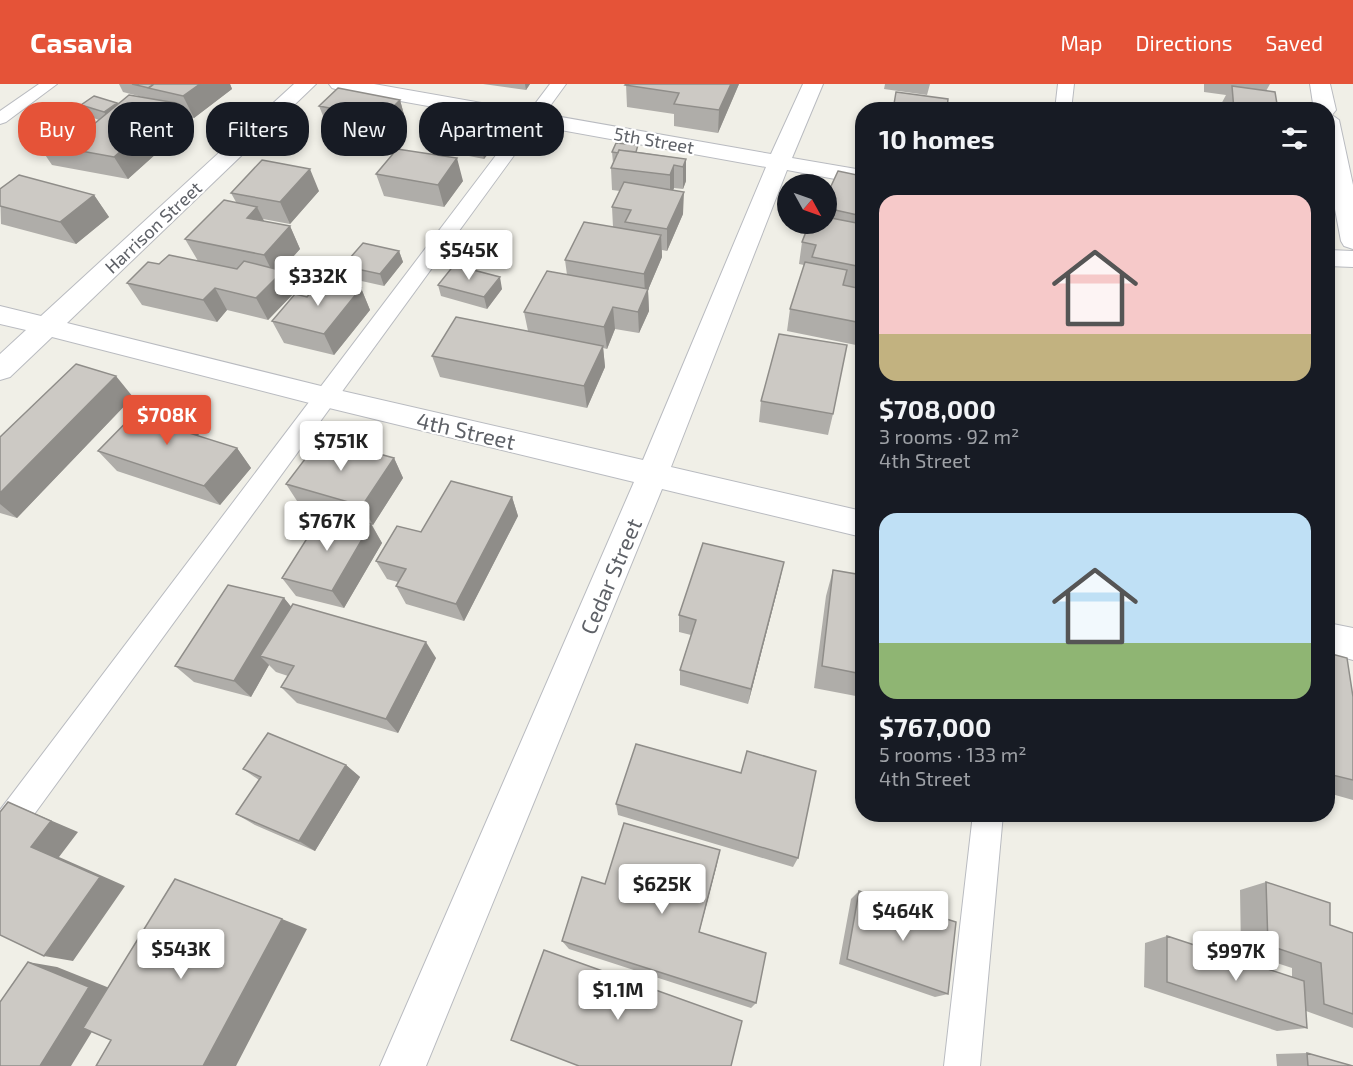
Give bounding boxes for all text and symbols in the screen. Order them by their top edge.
text: Casavia [30,25,133,59]
text: Map [1060,30,1103,55]
text: Directions [1136,30,1232,55]
text: Saved [1265,30,1323,55]
chip: Buy [18,102,96,156]
chip: Rent [108,102,194,156]
chip: Filters [206,102,309,156]
chip: New [321,102,407,156]
chip: Apartment [419,102,564,156]
street label: 5th Street [612,122,696,158]
icon: filters [1278,122,1311,155]
text: 10 homes [879,123,995,154]
north arrow [777,174,837,234]
map controls [777,174,837,234]
street label: Harrison Street [100,176,206,278]
pin: $545K [427,230,511,281]
icon: home [1041,234,1149,342]
text: $545K [439,237,499,261]
pin: $332K [276,256,360,307]
text: $332K [289,263,347,287]
text: $708,000 [879,393,996,424]
pin: $708K [125,395,209,446]
text: $708K [137,402,197,426]
street label: 4th Street [414,406,518,454]
pin: $751K [299,421,383,472]
text: 3 rooms · 92 m² [879,424,1019,448]
text: $751K [314,428,368,452]
text: 4th Street [879,448,971,472]
pin: $767K [285,501,369,552]
text: $767K [298,508,356,532]
street label: Cedar Street [574,514,646,638]
icon: home [1041,552,1149,660]
text: $767,000 [879,711,991,742]
text: 5 rooms · 133 m² [879,742,1026,766]
text: 4th Street [879,766,971,790]
pin: $625K [620,864,704,915]
text: $625K [633,871,691,895]
pin: $464K [861,891,945,942]
text: $464K [872,898,934,922]
pin: $543K [139,929,223,980]
pin: $997K [1194,931,1278,982]
text: $543K [151,936,211,960]
text: $997K [1207,938,1265,962]
pin: $1.1M [576,970,660,1021]
text: $1.1M [592,977,644,1001]

